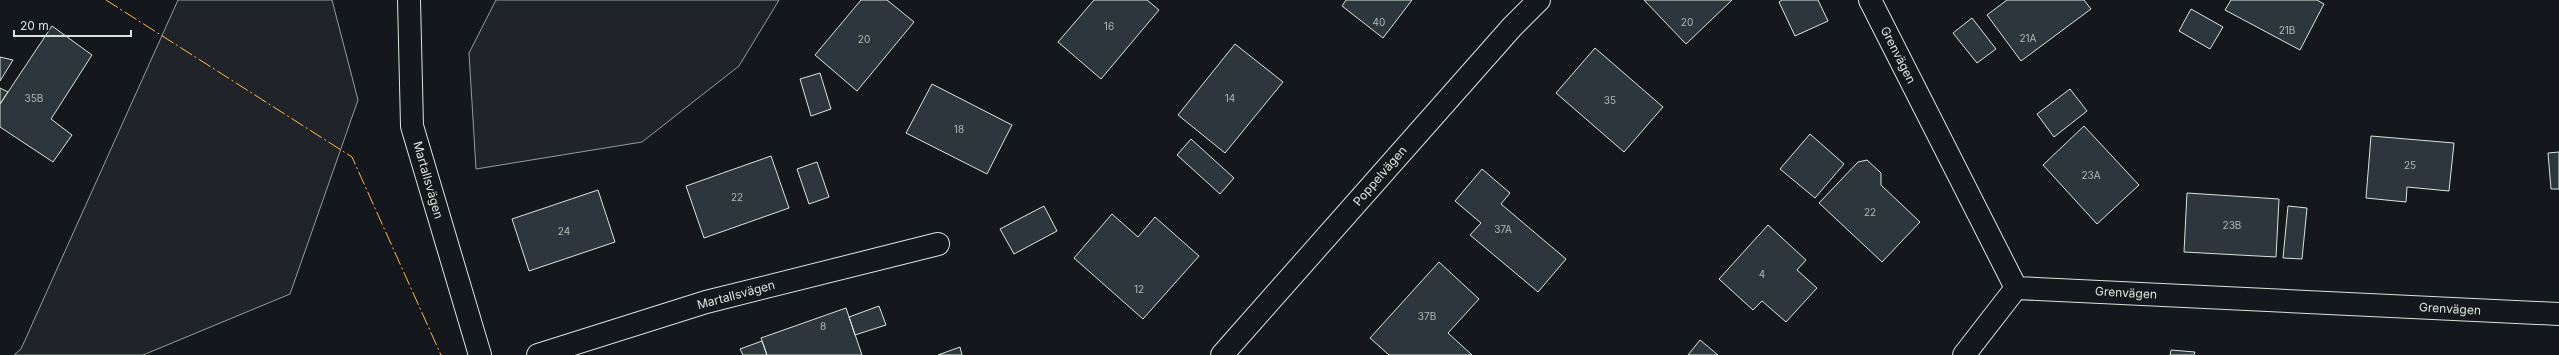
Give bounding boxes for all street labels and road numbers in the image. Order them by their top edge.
street label: Grenvägen [1878,24,1919,86]
street label: Martallsvägen [410,139,447,220]
street label: Poppelvägen [1350,143,1410,209]
street label: Martallsvägen [695,277,776,312]
street label: Grenvägen [2095,283,2157,302]
street label: Grenvägen [2419,299,2481,318]

